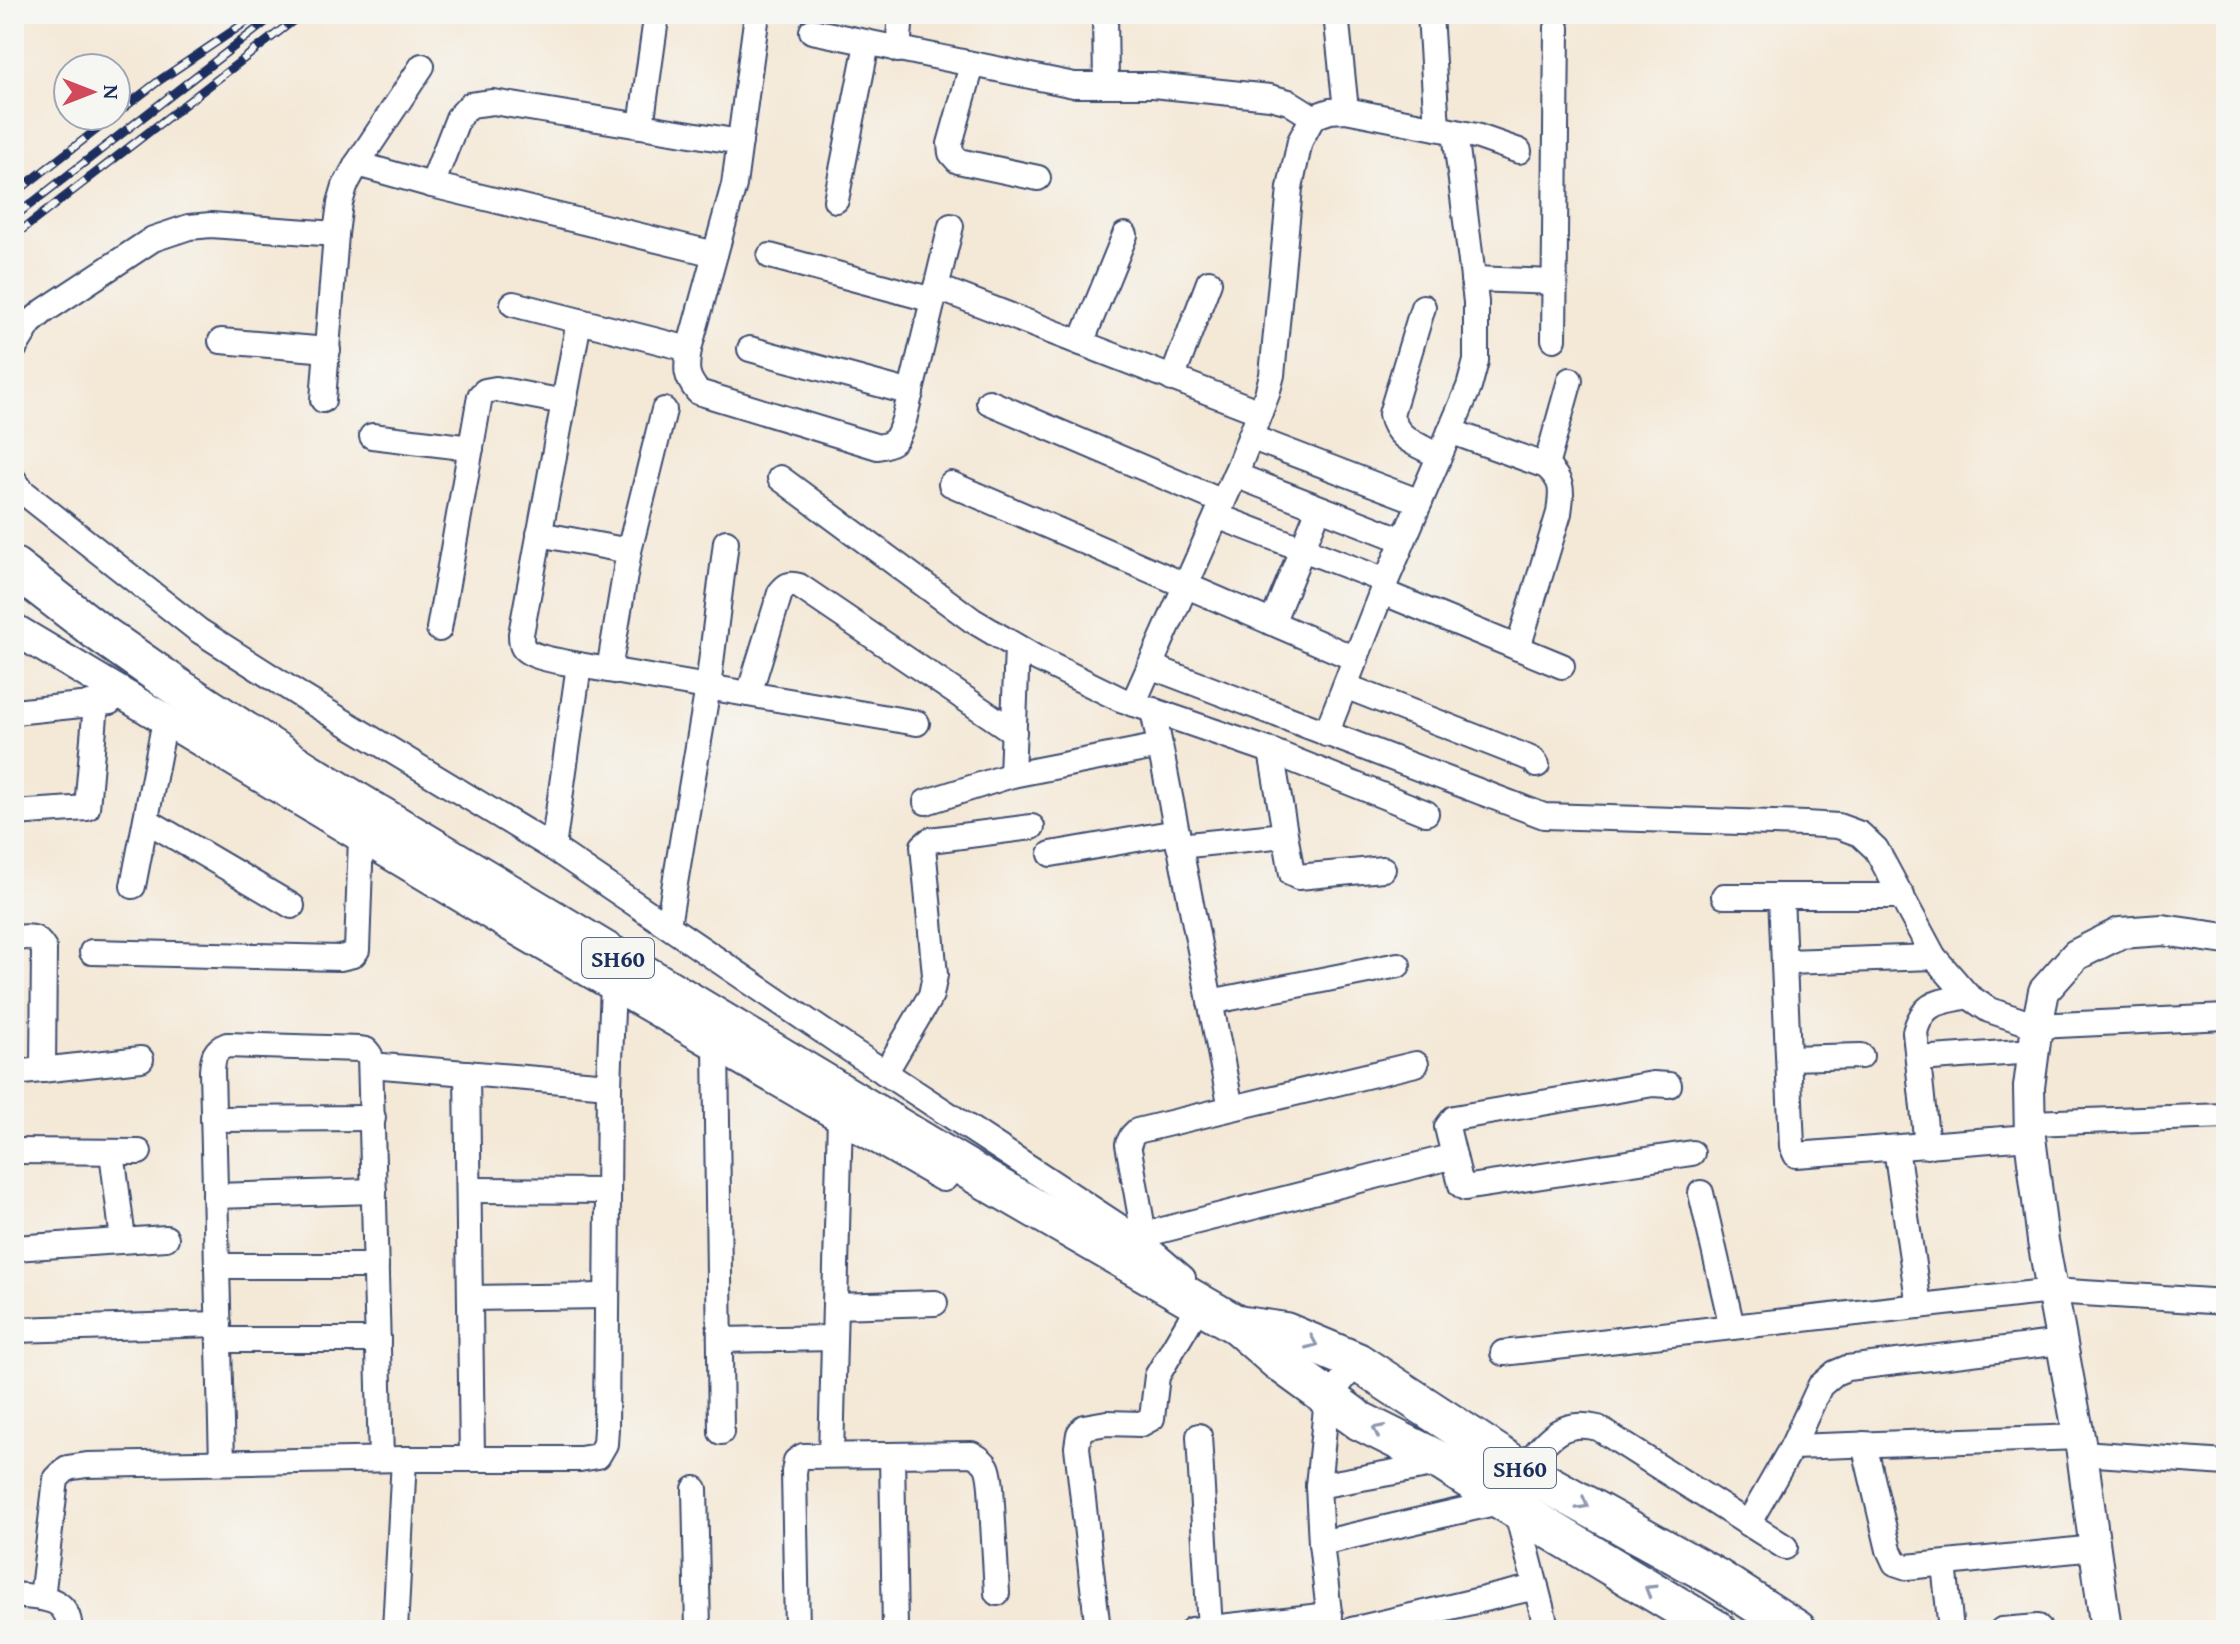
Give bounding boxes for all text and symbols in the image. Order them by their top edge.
north arrow [52,52,132,132]
text: N [96,85,128,100]
road number: SH60 [582,938,654,978]
one-way arrow [1304,1333,1318,1350]
one-way arrow [1371,1424,1386,1440]
road number: SH60 [1484,1448,1556,1488]
one-way arrow [1575,1494,1589,1510]
one-way arrow [1644,1584,1659,1600]

